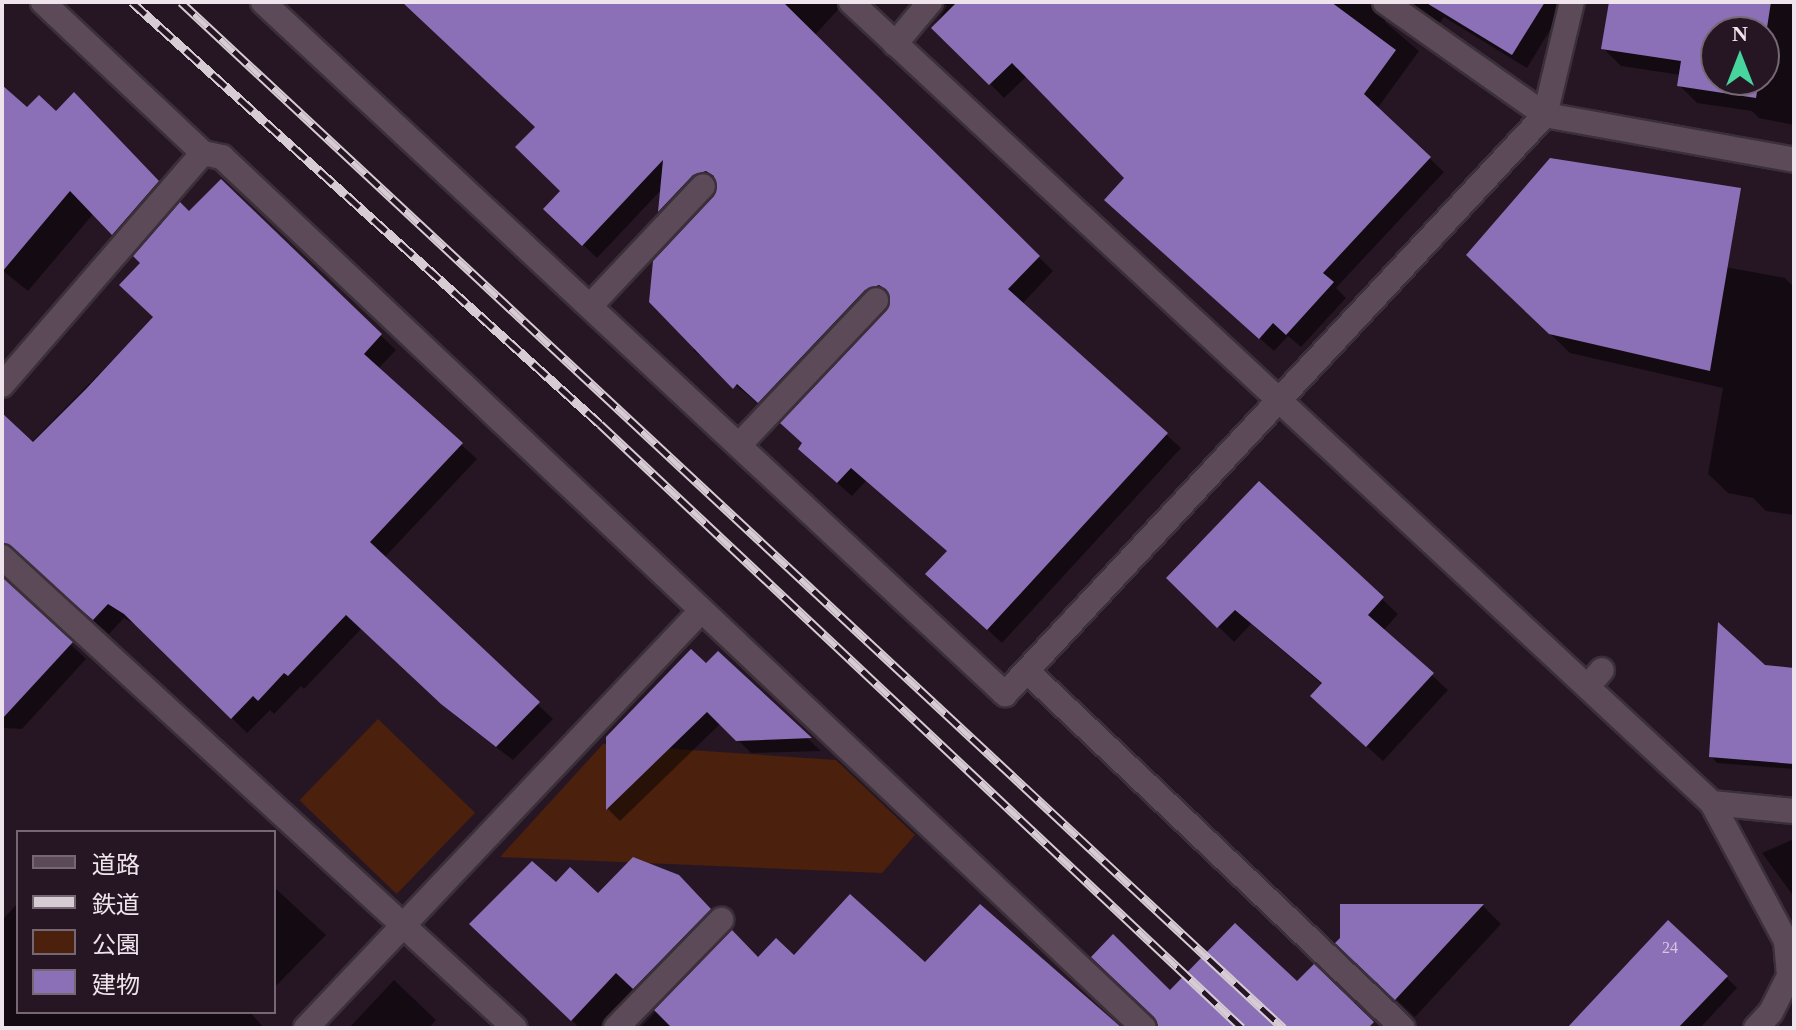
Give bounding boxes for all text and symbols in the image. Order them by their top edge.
north arrow [1700,16,1780,96]
text: N [1732,21,1748,46]
legend [16,830,276,1014]
text: 道路 [92,852,140,878]
text: 鉄道 [92,892,140,918]
text: 公園 [92,932,140,958]
house number: 24 [1662,938,1678,958]
text: 建物 [92,972,140,998]

